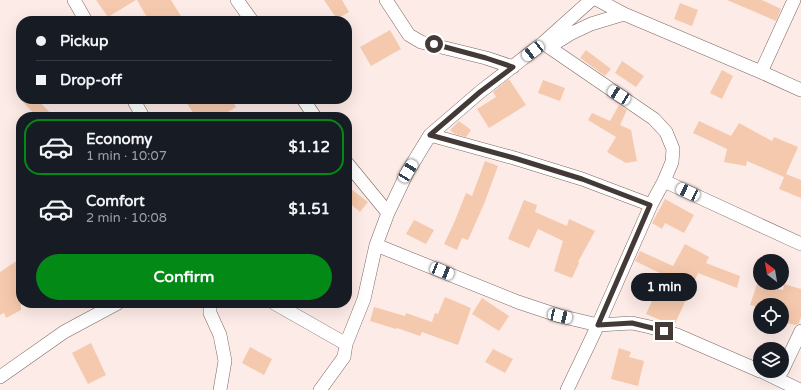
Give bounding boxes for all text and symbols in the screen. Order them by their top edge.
text: Pickup [60,32,108,50]
route start [425,35,443,53]
car [520,39,546,63]
text: Drop-off [60,71,122,89]
car [606,84,632,106]
icon: car [38,129,74,165]
text: Economy [86,130,152,148]
text: $1.12 [289,138,330,156]
text: 1 min · 10:07 [86,148,167,164]
car [397,158,419,184]
car [675,181,701,203]
icon: car [38,191,74,227]
text: Comfort [86,192,145,210]
text: $1.51 [289,200,330,218]
text: 2 min · 10:08 [86,210,167,226]
button: Confirm [36,254,332,300]
north arrow [753,254,789,290]
map controls [753,254,789,378]
car [429,261,455,281]
callout: 1 min [631,273,697,301]
text: 1 min [647,279,681,295]
button: locate [753,298,789,334]
car [547,307,573,325]
route end [655,322,673,340]
button: layers [753,342,789,378]

